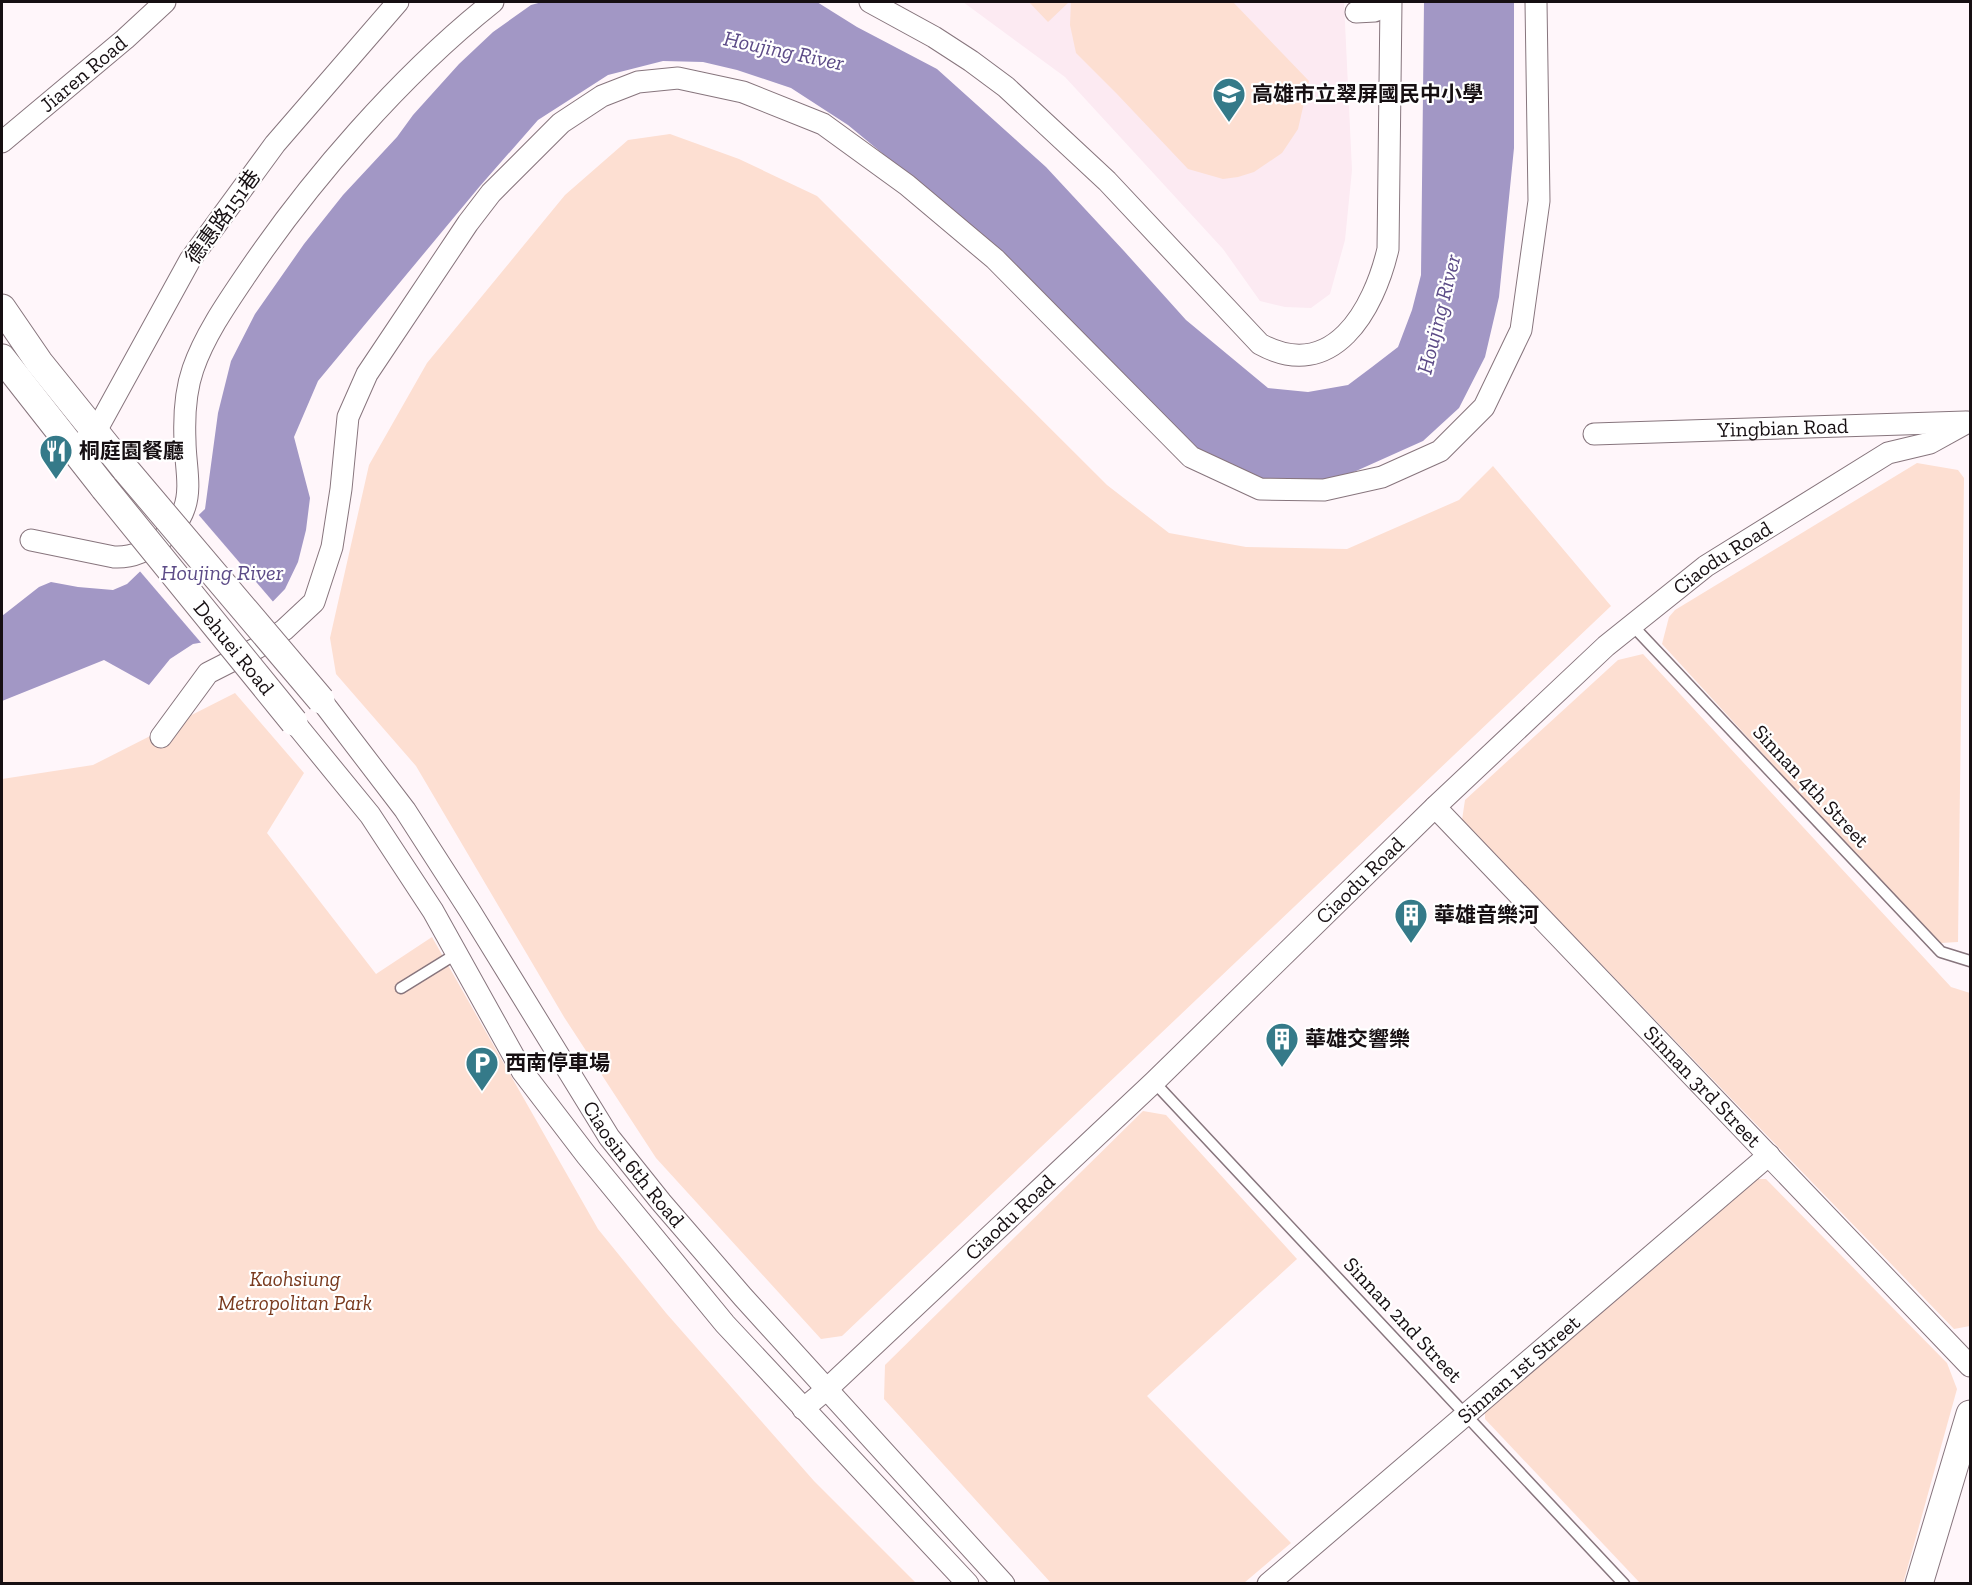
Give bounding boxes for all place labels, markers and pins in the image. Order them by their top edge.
school or university icon: 高雄市立翠屏國民中小學 [1211,76,1247,123]
place label: 高雄市立翠屏國民中小學 [1252,81,1483,106]
restaurant icon: 桐庭園餐廳 [38,433,74,480]
place label: 桐庭園餐廳 [79,438,184,463]
building icon: 華雄音樂河 [1393,897,1429,944]
place label: 華雄音樂河 [1434,902,1539,927]
building icon: 華雄交響樂 [1264,1021,1300,1068]
place label: 華雄交響樂 [1305,1026,1410,1051]
parking icon: 西南停車場 [464,1045,500,1092]
place label: 西南停車場 [505,1050,610,1075]

